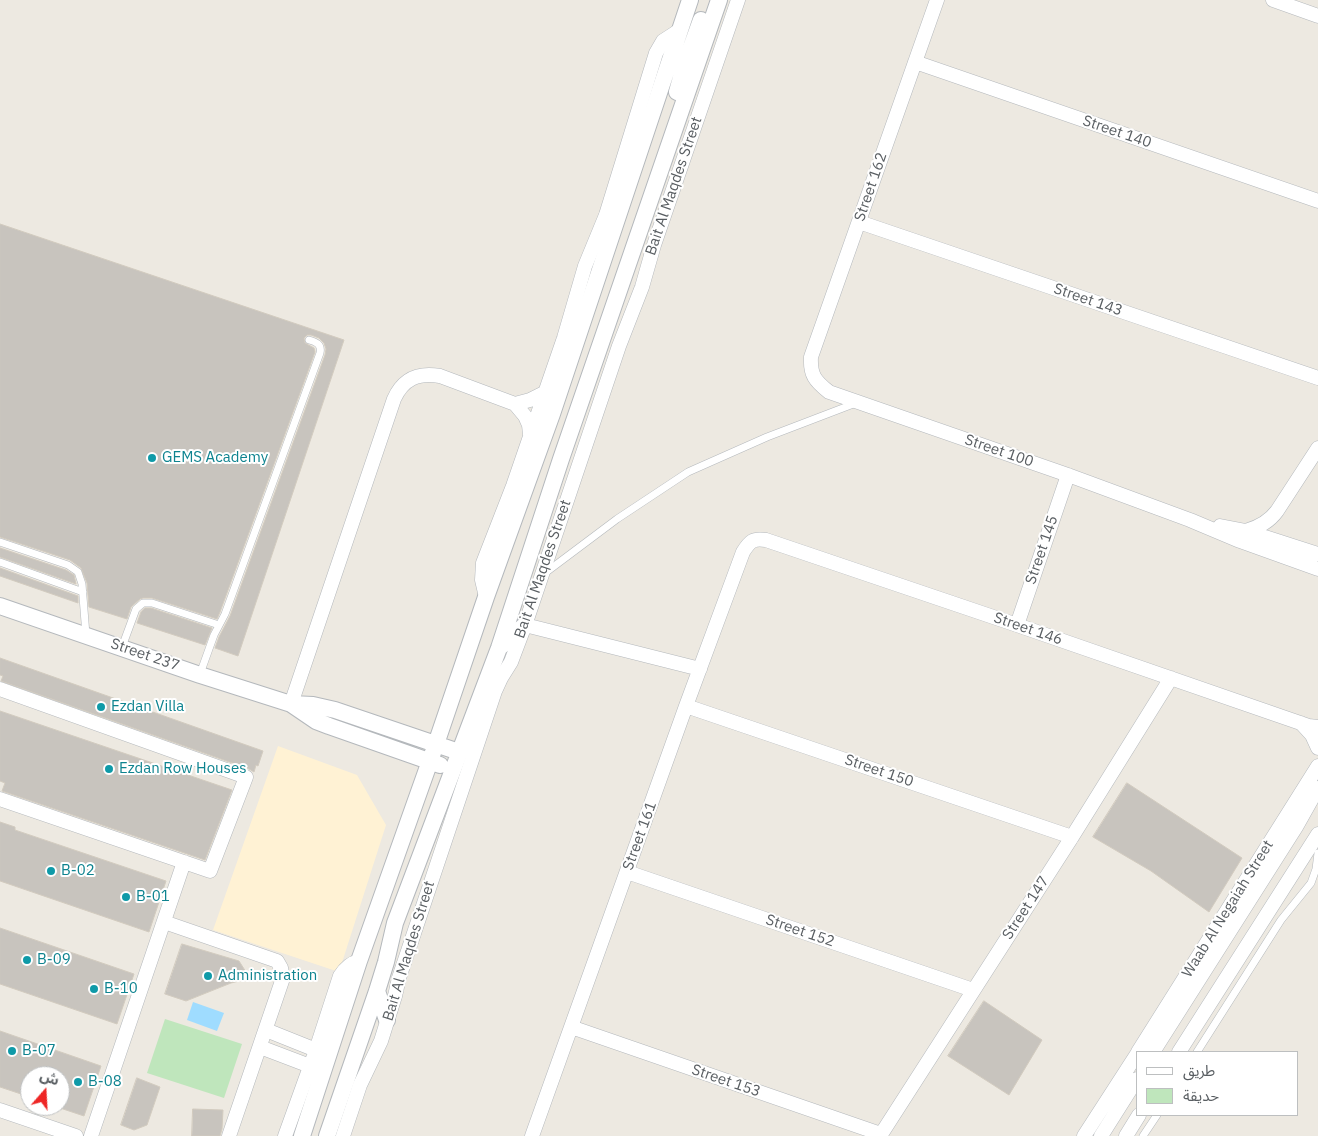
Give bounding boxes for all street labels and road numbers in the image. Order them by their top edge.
street label: Street 140 [1080,112,1154,152]
street label: Bait Al Maqdes Street [642,114,706,258]
street label: Street 162 [851,150,891,224]
street label: Street 143 [1051,280,1125,320]
street label: Street 100 [962,431,1036,471]
street label: Bait Al Maqdes Street [511,497,575,641]
street label: Street 145 [1022,513,1062,587]
street label: Street 146 [991,609,1065,649]
street label: Street 237 [108,635,182,675]
street label: Street 150 [842,751,916,791]
street label: Street 161 [619,799,661,873]
street label: Waab Al Negaiah Street [1178,837,1278,981]
street label: Street 147 [999,873,1053,943]
street label: Bait Al Maqdes Street [379,879,439,1023]
street label: Street 152 [763,911,837,951]
street label: Street 153 [689,1061,763,1101]

